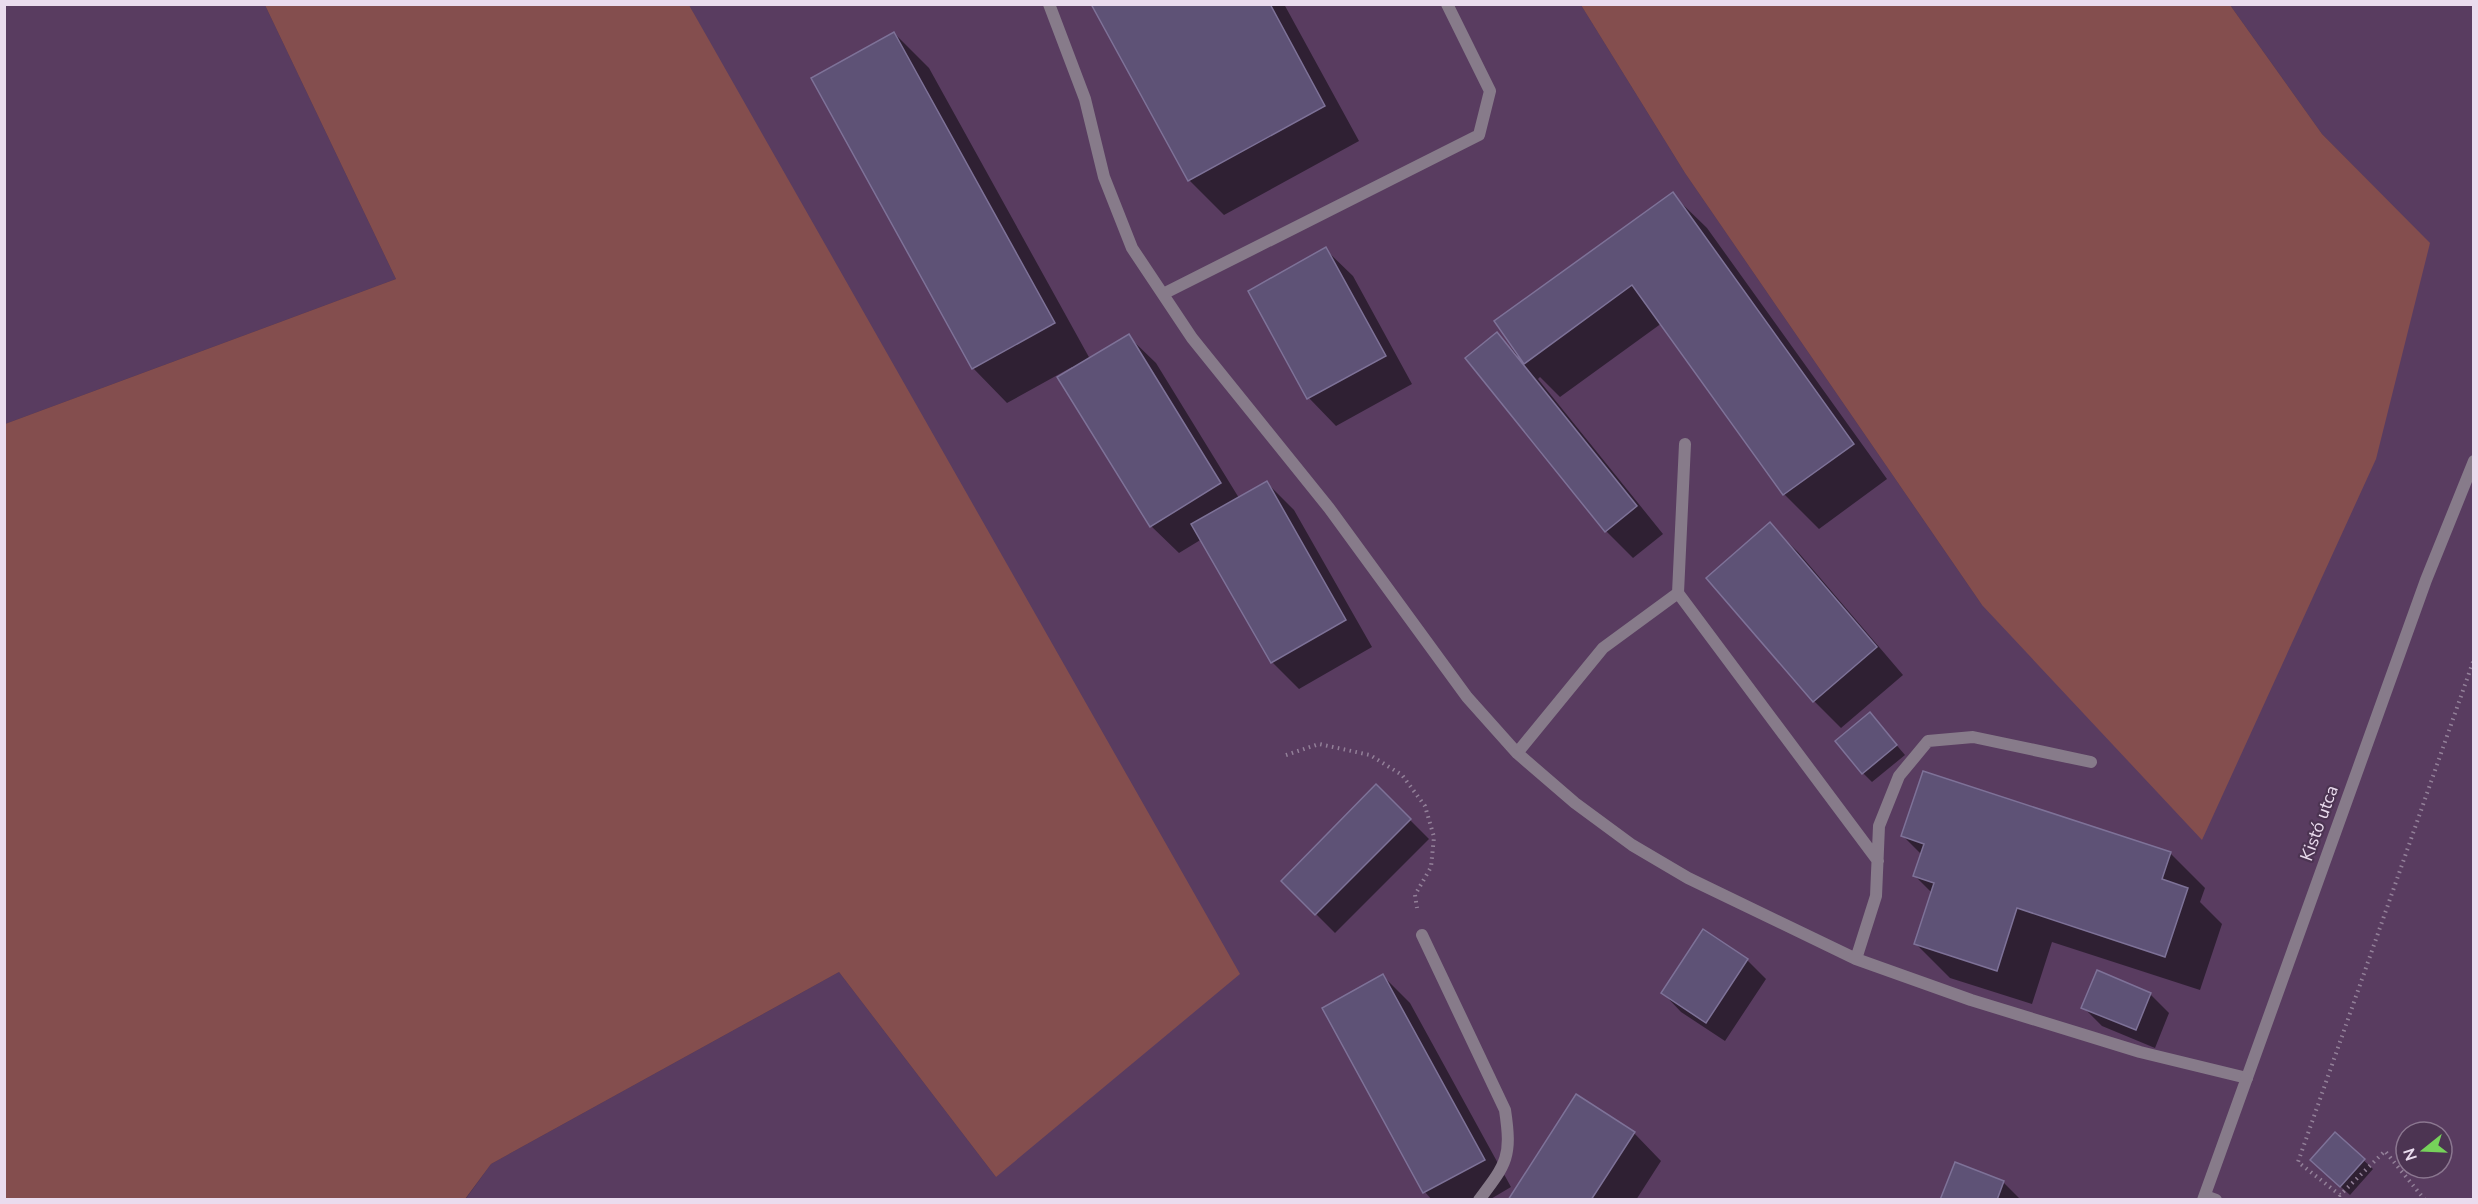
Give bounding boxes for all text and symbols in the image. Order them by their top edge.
street label: Kistó utca [2294,782,2344,864]
north arrow [2394,1120,2454,1180]
text: N [2398,1145,2423,1163]

